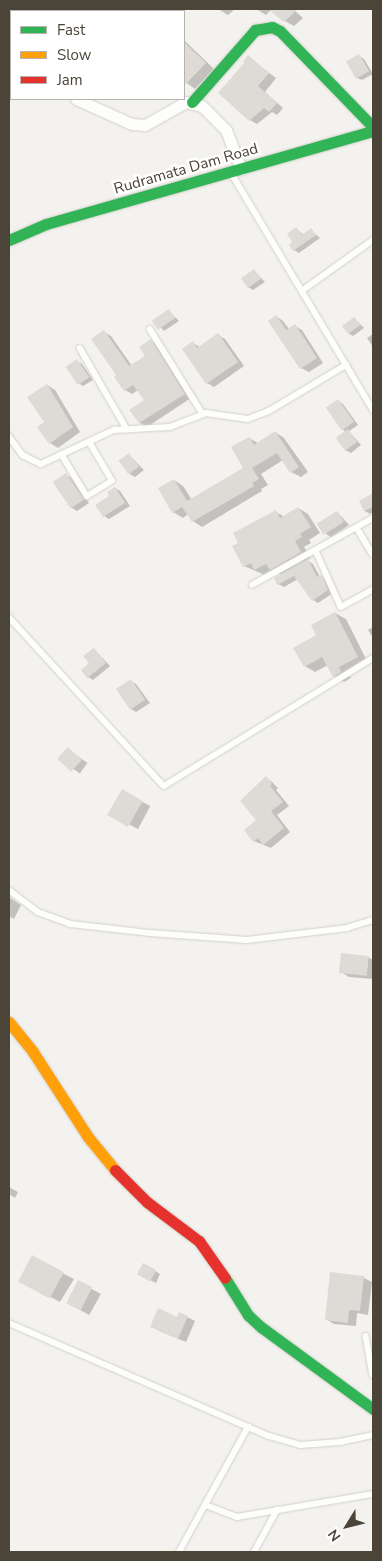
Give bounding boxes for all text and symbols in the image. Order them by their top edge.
legend [10,10,185,100]
text: Fast [57,20,85,40]
text: Slow [57,45,91,65]
text: Jam [57,70,83,90]
street label: Rudramata Dam Road [112,140,260,198]
north arrow [322,1501,372,1551]
text: N [324,1525,345,1545]

